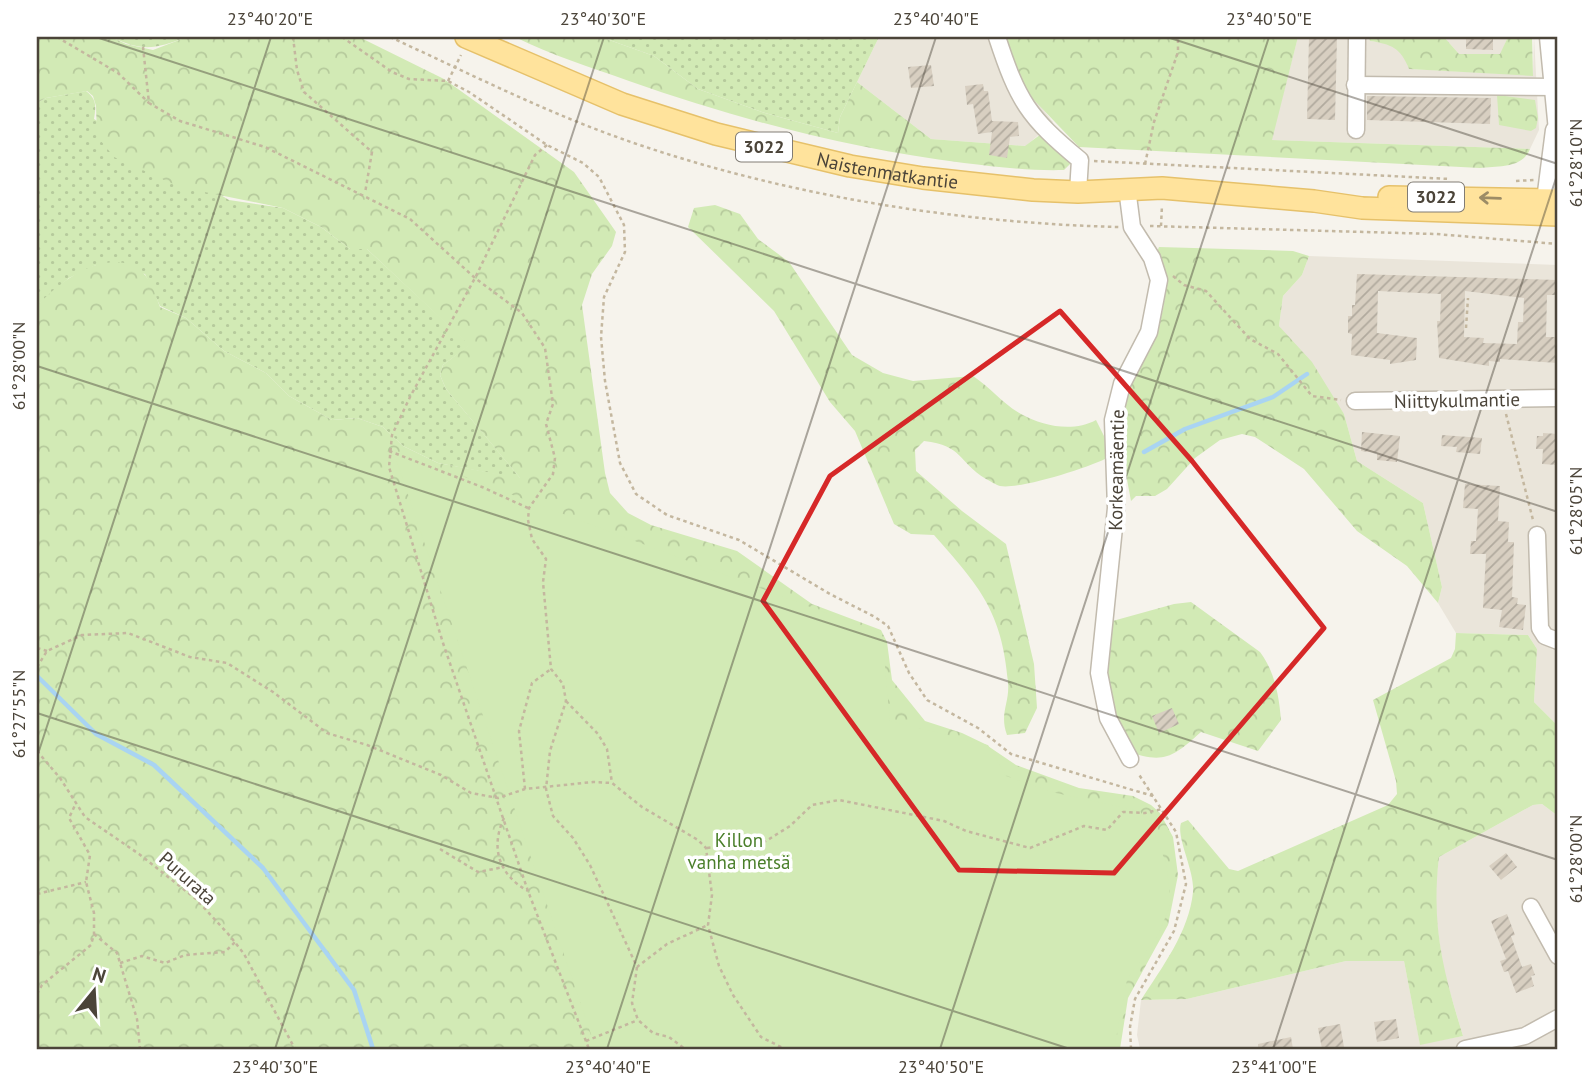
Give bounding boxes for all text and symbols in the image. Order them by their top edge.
text: 23°40'20"E [227,7,313,30]
text: 23°40'30"E [560,7,646,30]
text: 23°40'40"E [893,7,979,30]
text: 23°40'50"E [1226,7,1312,30]
text: 61°28'10"N [1564,119,1587,207]
road number: 3022 [736,132,792,162]
street label: Naistenmatkantie [814,146,959,194]
road number: 3022 [1408,182,1464,212]
one-way arrow [1479,191,1502,204]
text: 61°28'00"N [7,322,30,410]
street label: Niittykulmantie [1394,387,1520,413]
street label: Korkeamäentie [1103,409,1129,531]
text: 61°28'05"N [1564,467,1587,555]
text: 61°27'55"N [7,670,30,758]
text: 61°28'00"N [1564,815,1587,903]
park label: Killon vanha metsä [688,828,790,874]
street label: Pururata [154,846,222,910]
north arrow [60,956,130,1026]
text: N [90,961,109,988]
text: 23°40'30"E [232,1055,318,1078]
text: 23°40'40"E [565,1055,651,1078]
text: 23°40'50"E [898,1055,984,1078]
text: 23°41'00"E [1231,1055,1317,1078]

